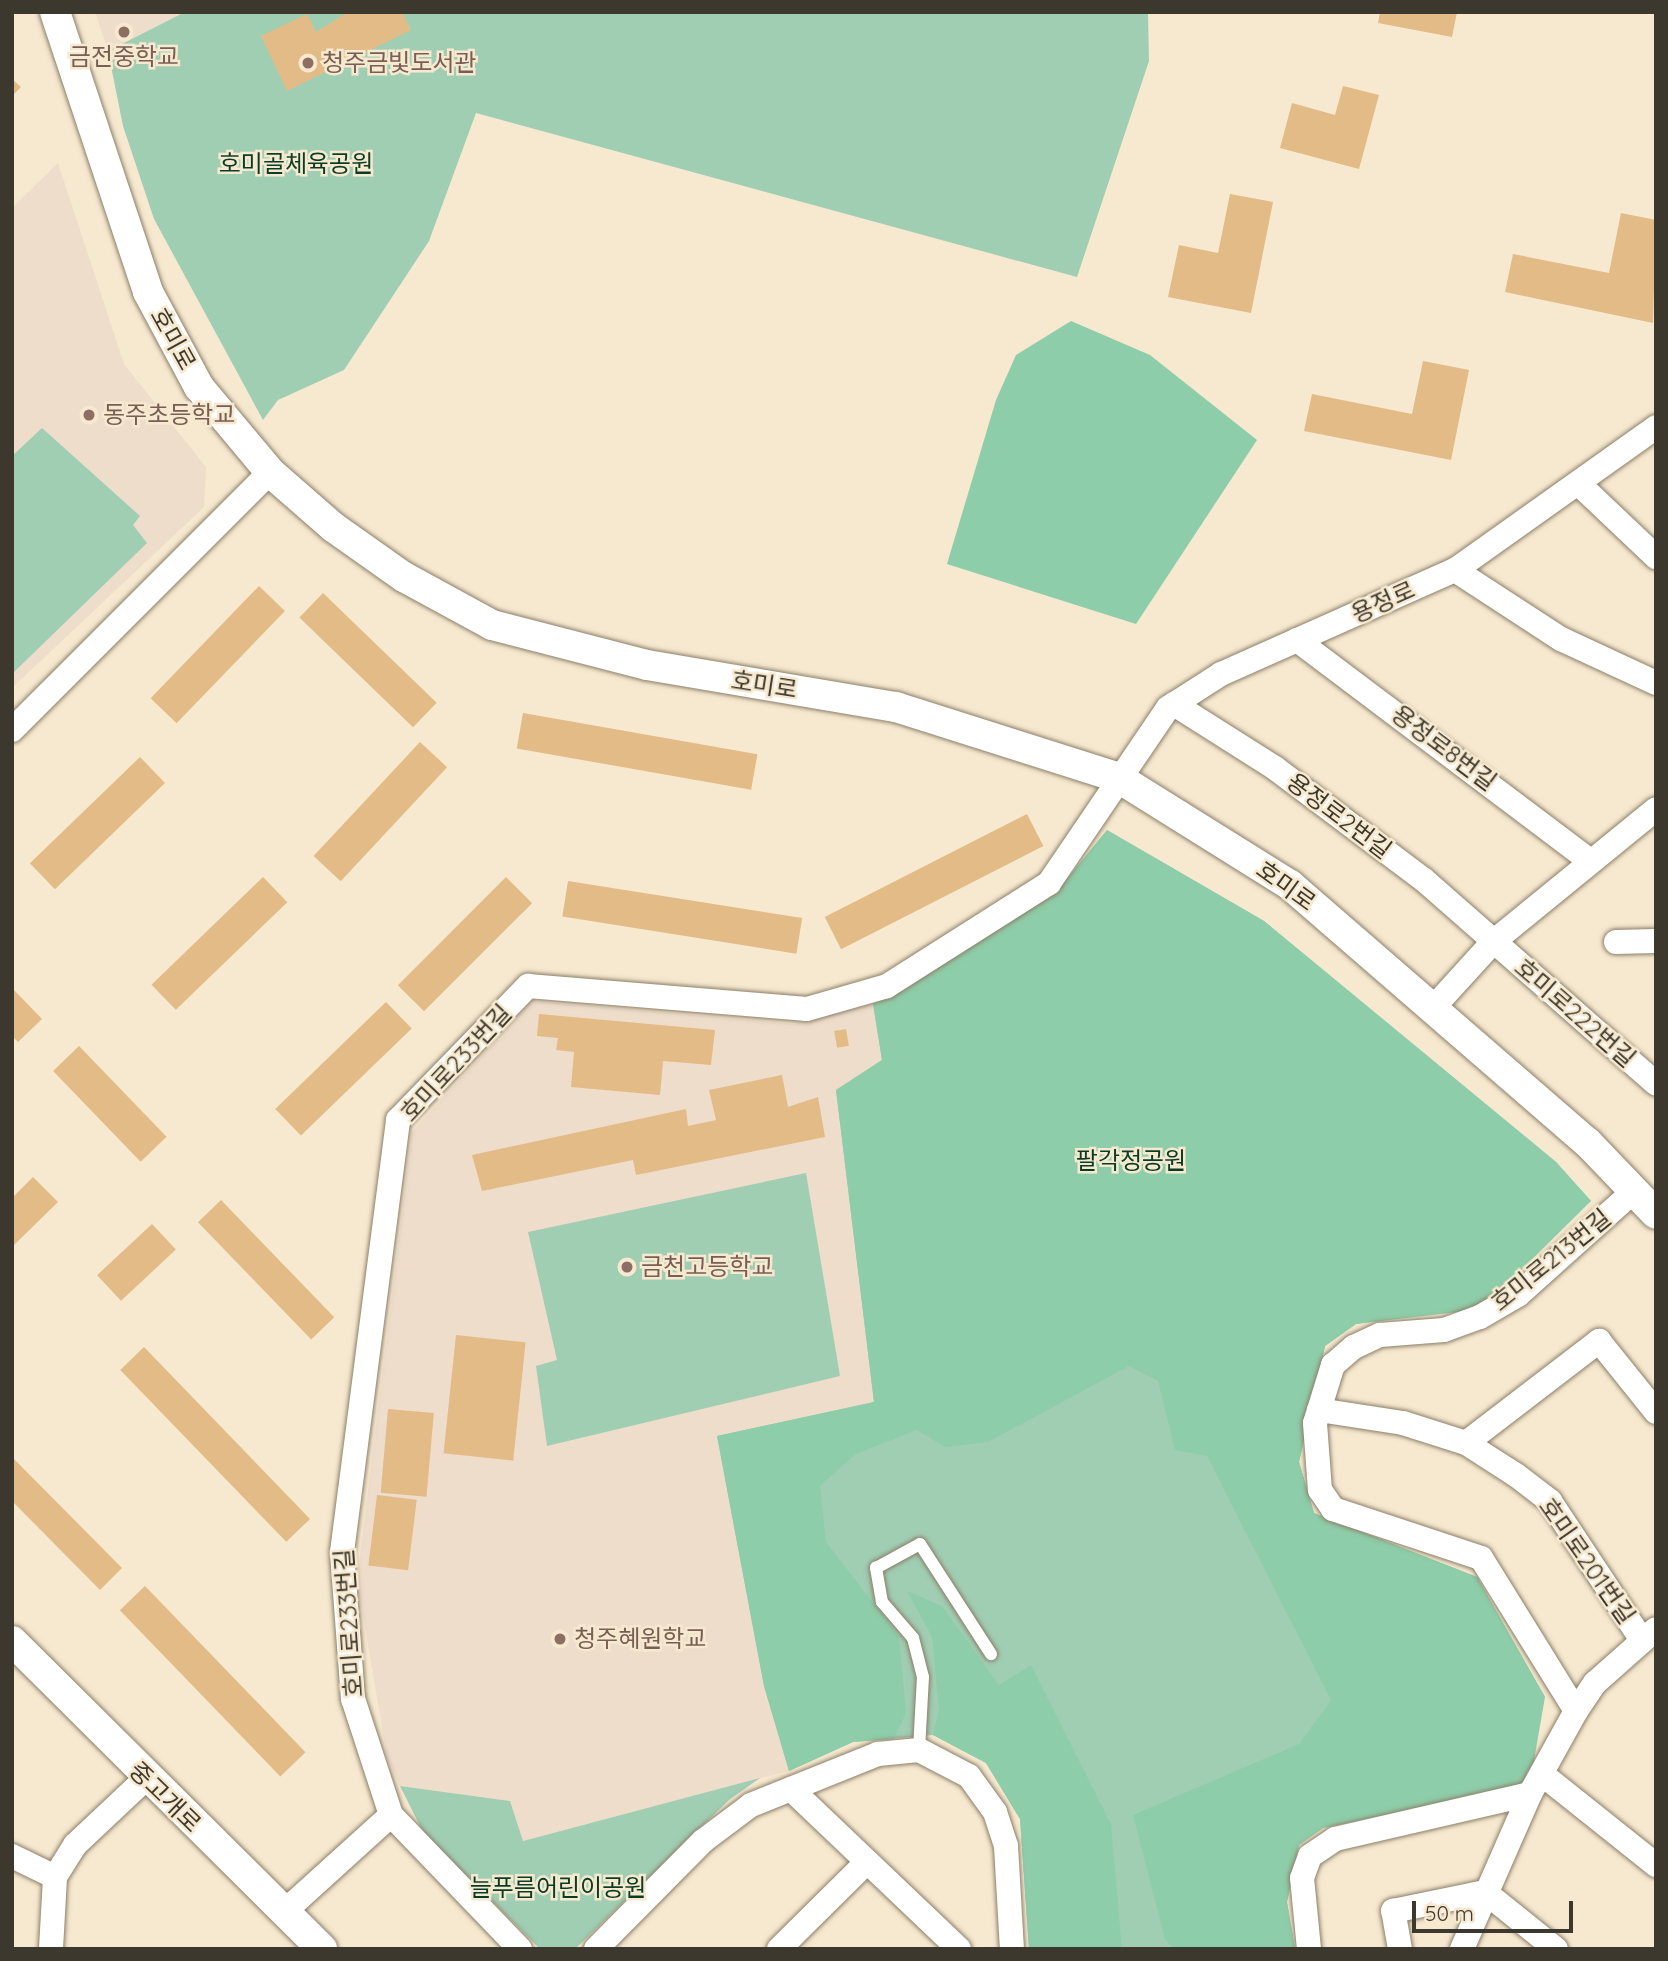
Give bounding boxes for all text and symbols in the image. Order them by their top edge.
marker: 금전중학교 [116,24,132,40]
place label: 금전중학교 [69,43,179,71]
place label: 청주금빛도서관 [322,49,477,77]
marker: 청주금빛도서관 [300,55,316,71]
park label: 호미골체육공원 [219,150,373,178]
street label: 호미로 [144,303,202,375]
place label: 동주초등학교 [103,401,235,429]
marker: 동주초등학교 [81,407,97,423]
street label: 용정로 [1347,575,1419,629]
street label: 호미로 [729,666,799,704]
street label: 용정로8번길 [1386,699,1502,797]
street label: 용정로2번길 [1281,767,1397,865]
street label: 호미로 [1251,855,1321,917]
street label: 호미로222번길 [1509,953,1641,1073]
street label: 호미로233번길 [395,999,517,1127]
park label: 팔각정공원 [1076,1147,1186,1175]
street label: 호미로213번길 [1486,1203,1616,1317]
place label: 금천고등학교 [641,1253,773,1281]
marker: 금천고등학교 [619,1259,635,1275]
street label: 호미로201번길 [1533,1493,1641,1629]
street label: 호미로233번길 [329,1548,369,1698]
place label: 청주혜원학교 [574,1625,706,1653]
marker: 청주혜원학교 [552,1631,568,1647]
street label: 중고개로 [123,1756,207,1838]
park label: 늘푸름어린이공원 [470,1874,646,1902]
scale bar [1416,1888,1577,1932]
text: 50 m [1425,1900,1474,1926]

